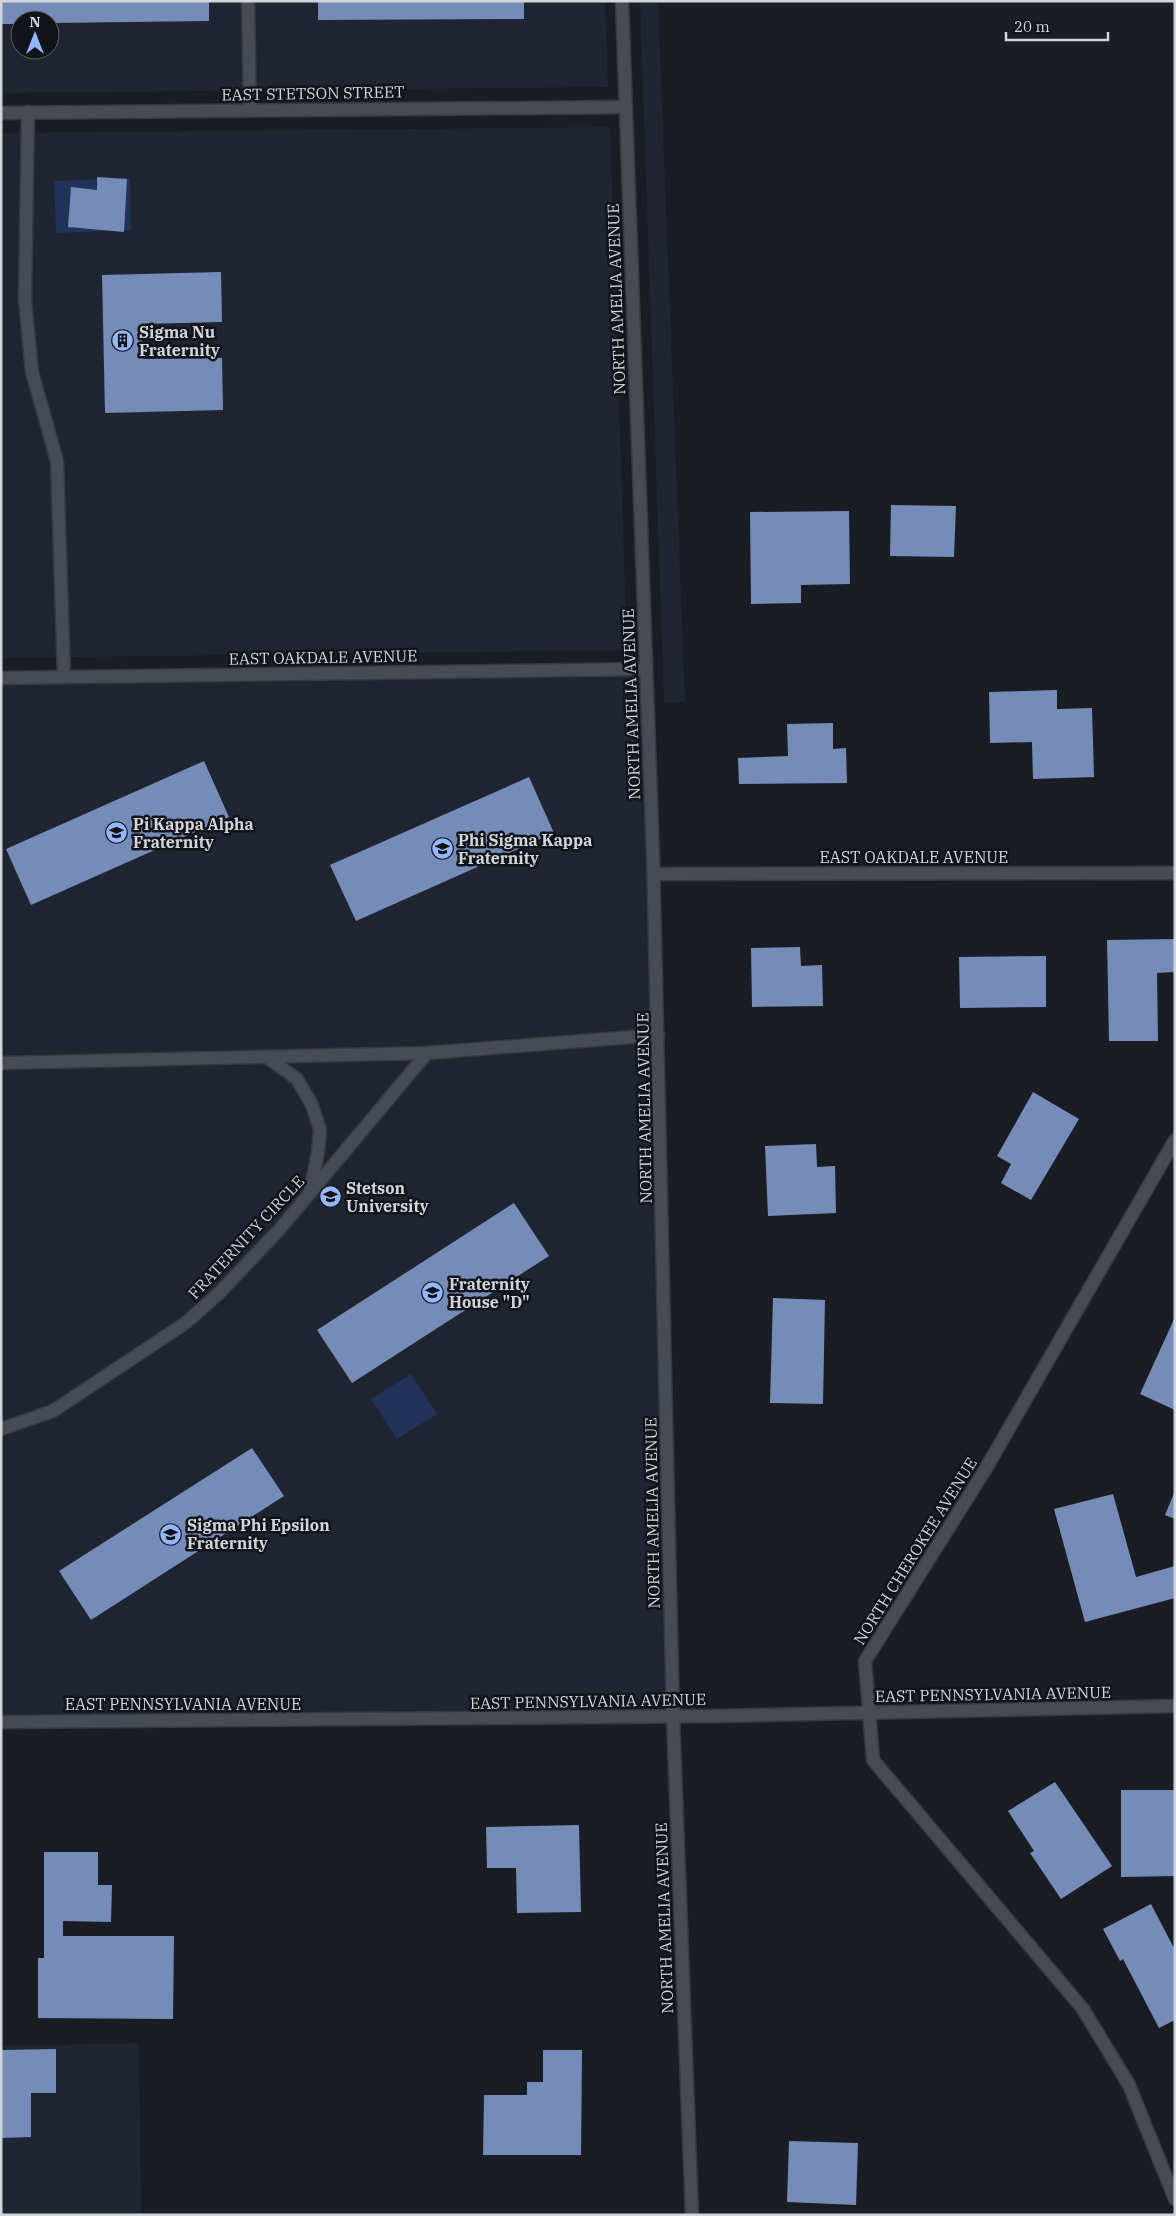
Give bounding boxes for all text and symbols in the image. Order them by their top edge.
north arrow [10,10,60,60]
scale bar [1006,10,1108,42]
text: N [29,13,41,31]
text: 20 m [1014,17,1050,36]
street label: EAST STETSON STREET [221,81,405,105]
street label: NORTH AMELIA AVENUE [603,203,629,395]
place label: Sigma Nu Fraternity [139,322,221,360]
building icon: Sigma Nu Fraternity [111,329,135,353]
street label: NORTH AMELIA AVENUE [618,608,644,800]
street label: EAST OAKDALE AVENUE [228,645,418,669]
place label: Pi Kappa Alpha Fraternity [133,814,254,852]
school or university icon: Pi Kappa Alpha Fraternity [105,821,129,845]
place label: Phi Sigma Kappa Fraternity [458,830,592,868]
school or university icon: Phi Sigma Kappa Fraternity [430,837,454,861]
street label: EAST OAKDALE AVENUE [820,847,1008,867]
street label: NORTH AMELIA AVENUE [632,1012,656,1204]
street label: FRATERNITY CIRCLE [184,1171,308,1303]
place label: Stetson University [346,1178,430,1216]
school or university icon: Stetson University [318,1185,342,1209]
place label: Fraternity House "D" [449,1274,531,1312]
school or university icon: Fraternity House "D" [421,1281,445,1305]
street label: NORTH AMELIA AVENUE [640,1417,664,1609]
street label: NORTH CHEROKEE AVENUE [849,1454,981,1648]
place label: Sigma Phi Epsilon Fraternity [187,1515,330,1553]
school or university icon: Sigma Phi Epsilon Fraternity [159,1522,183,1546]
street label: EAST PENNSYLVANIA AVENUE [875,1682,1111,1706]
street label: EAST PENNSYLVANIA AVENUE [470,1689,706,1713]
street label: EAST PENNSYLVANIA AVENUE [65,1694,301,1714]
street label: NORTH AMELIA AVENUE [651,1822,677,2014]

